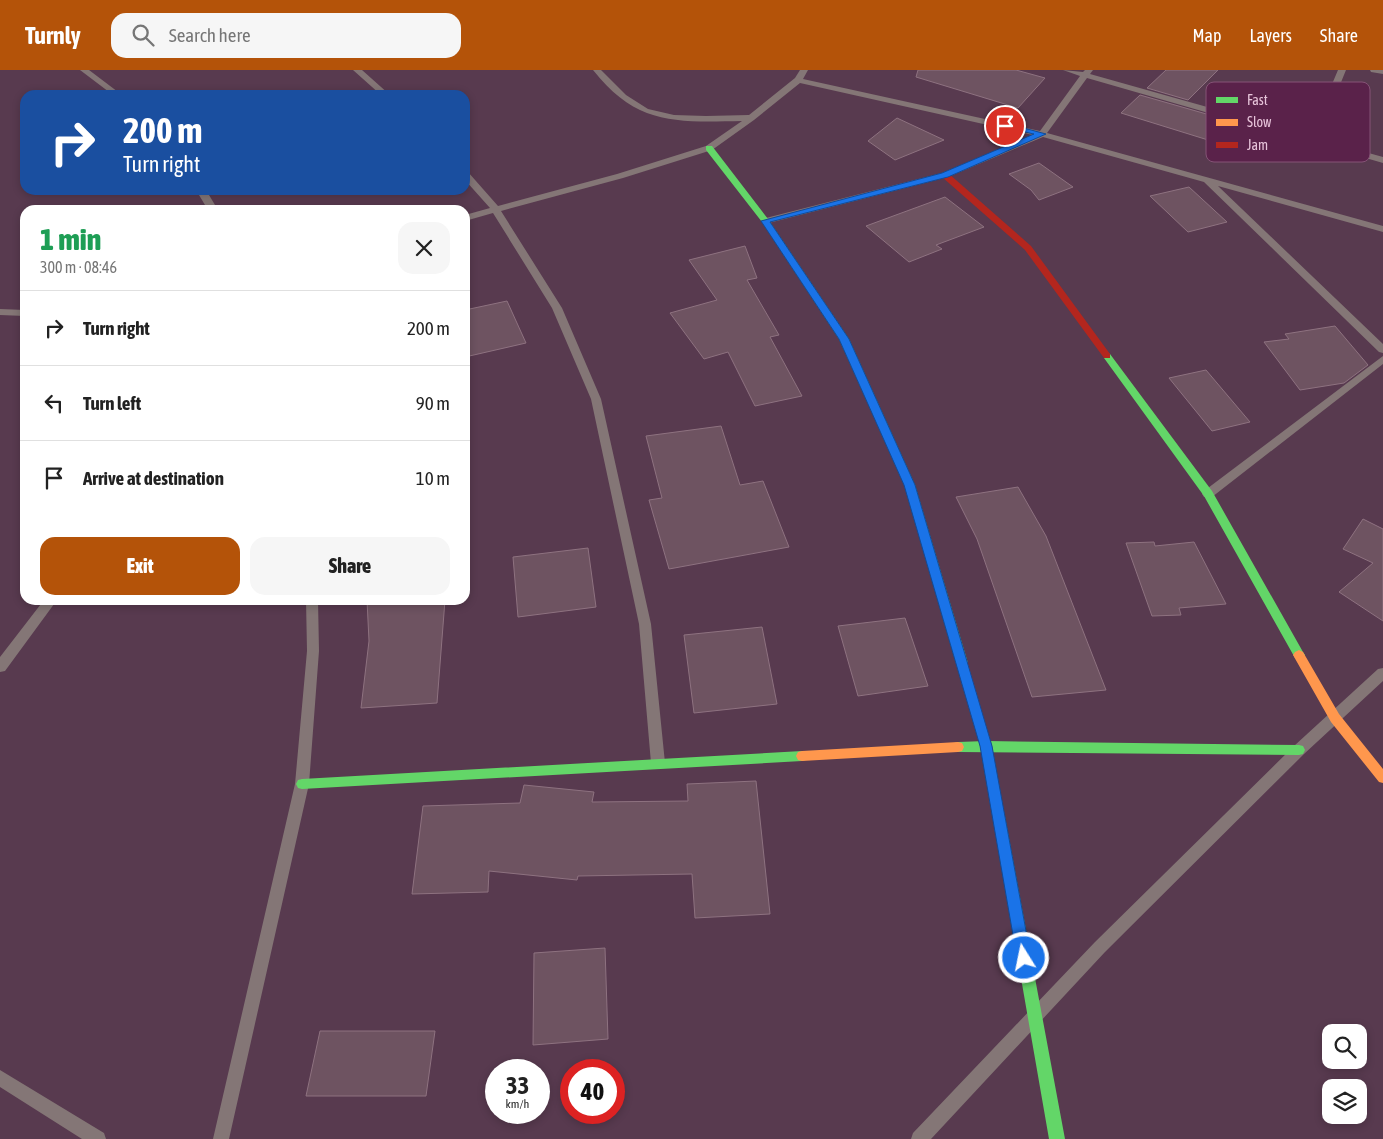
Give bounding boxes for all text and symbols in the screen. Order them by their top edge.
search box [111,13,461,58]
icon: search [129,21,157,49]
text: Turnly [25,22,81,49]
text: Search here [169,24,251,46]
text: Map [1192,25,1221,46]
text: Layers [1249,25,1292,46]
text: Share [1320,25,1358,46]
legend [1206,82,1370,162]
text: Fast [1247,92,1268,108]
pin [984,105,1026,147]
icon: right [40,110,105,175]
text: 200 m [123,110,202,150]
icon: arrive [991,112,1019,140]
text: Slow [1247,114,1272,130]
text: Jam [1247,137,1268,153]
text: Turn right [123,151,200,177]
text: 1 min [40,222,101,256]
button: close [398,222,450,274]
text: 300 m · 08:46 [40,258,117,276]
icon: right [40,314,68,342]
text: Turn right [83,317,150,339]
text: 200 m [407,317,450,339]
icon: left [40,389,68,417]
text: Turn left [83,392,141,414]
text: 90 m [416,392,450,414]
icon: arrive [40,464,68,492]
text: Arrive at destination [83,467,224,489]
text: 10 m [416,467,450,489]
button: Exit [40,537,240,595]
button: Share [250,537,450,595]
position arrow [997,931,1049,983]
map controls [1322,1024,1367,1124]
button: search [1322,1024,1367,1069]
speed limit sign: 40 [560,1059,625,1124]
text: 33 [506,1071,529,1099]
button: layers [1322,1079,1367,1124]
text: km/h [506,1097,529,1111]

